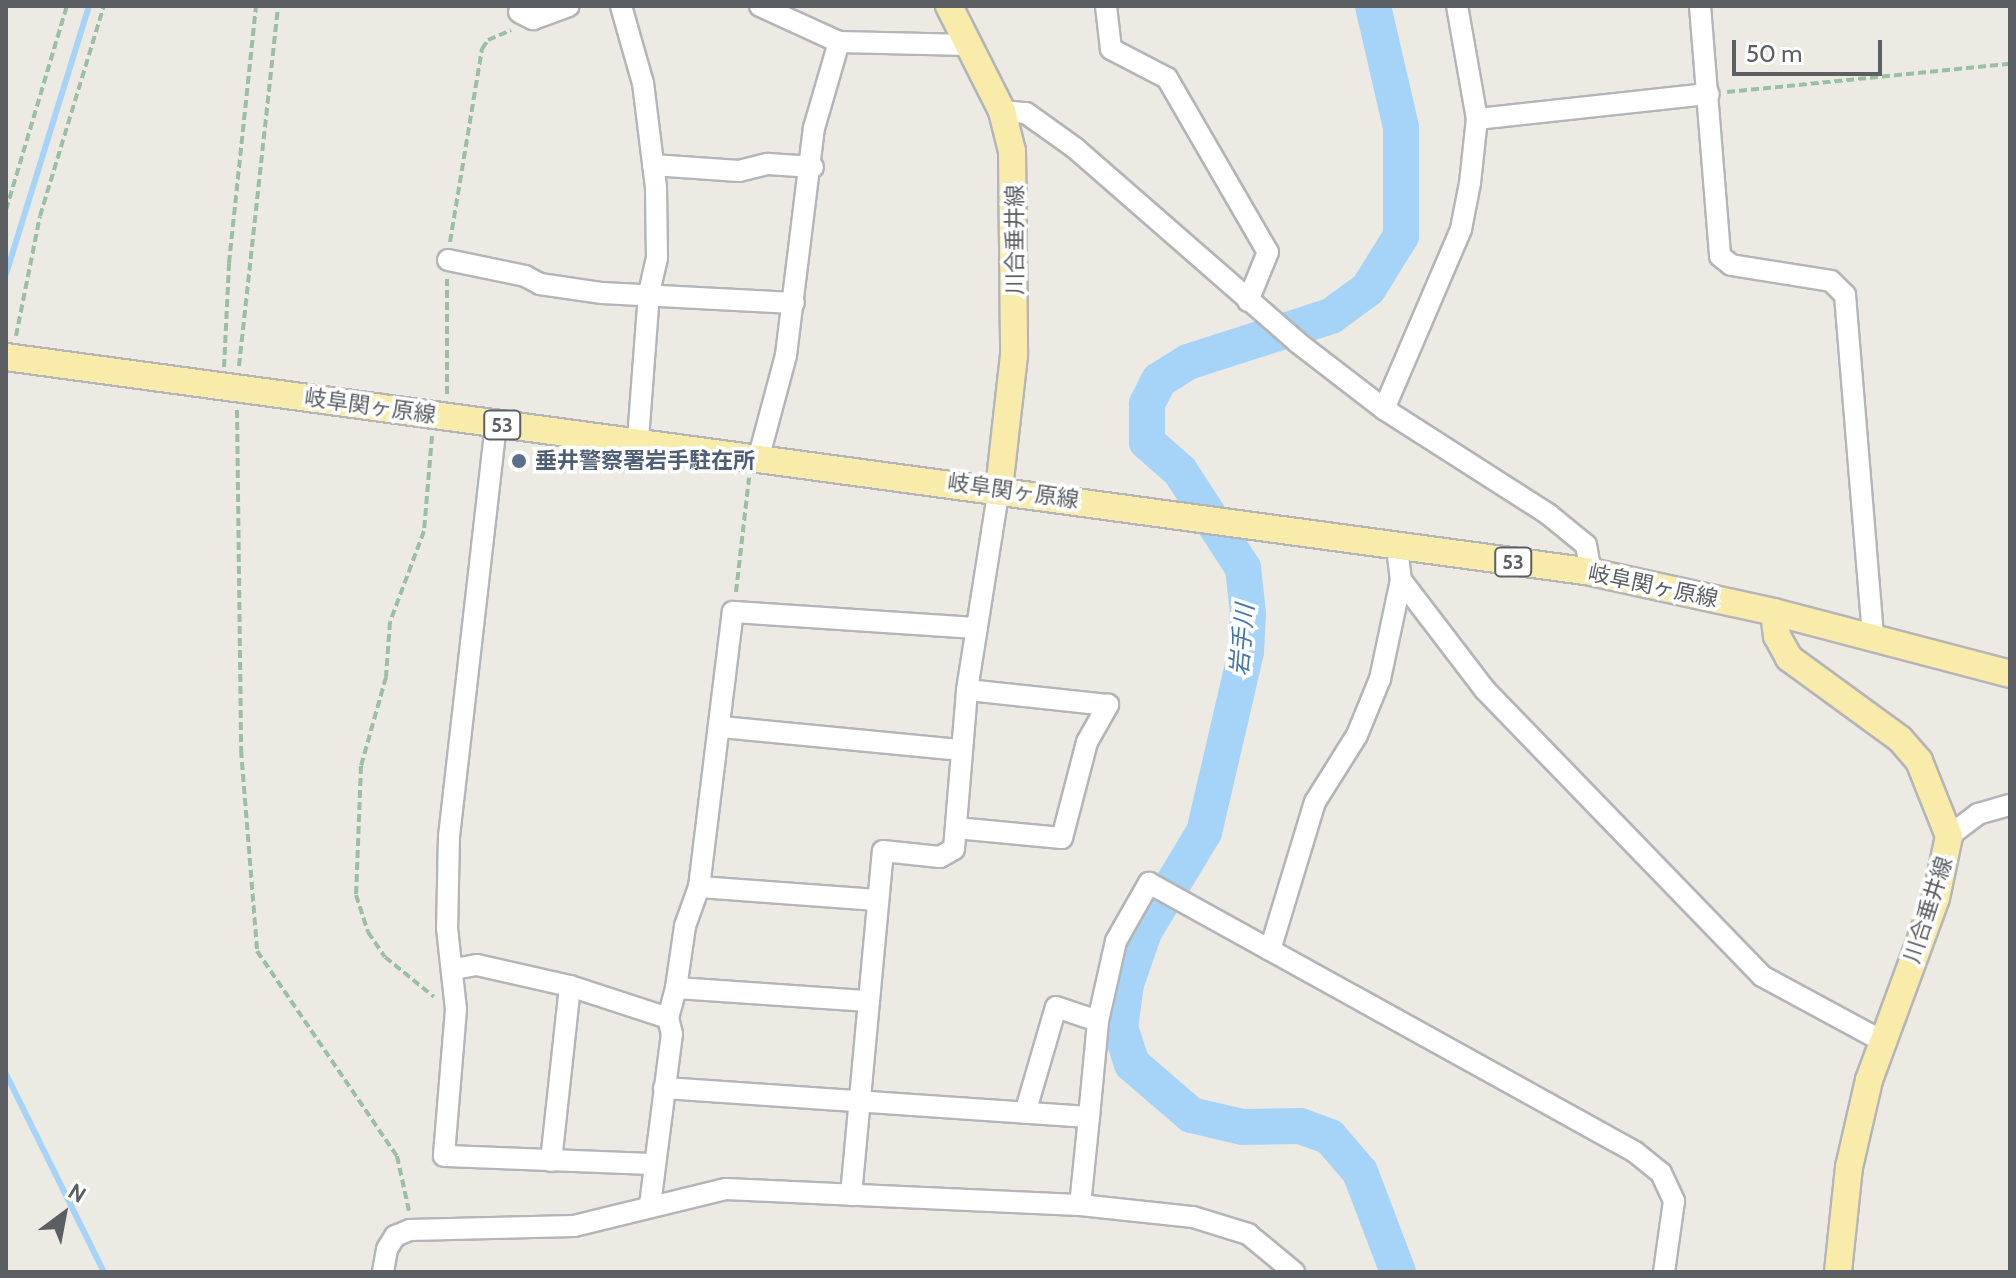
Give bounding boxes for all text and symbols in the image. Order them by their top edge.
scale bar [1736,24,1886,74]
text: 50 m [1746,39,1802,68]
street label: 川合垂井線 [1002,185,1028,295]
street label: 岐阜関ヶ原線 [303,384,437,428]
road number: 53 [482,409,522,441]
place label: 垂井警察署岩手駐在所 [535,448,755,474]
marker: 垂井警察署岩手駐在所 [510,452,528,470]
street label: 岐阜関ヶ原線 [946,469,1080,513]
road number: 53 [1493,546,1533,578]
street label: 岐阜関ヶ原線 [1586,559,1720,613]
water label: 岩手川 [1225,603,1259,677]
street label: 川合垂井線 [1898,854,1958,966]
north arrow [24,1174,104,1254]
text: N [63,1178,91,1209]

